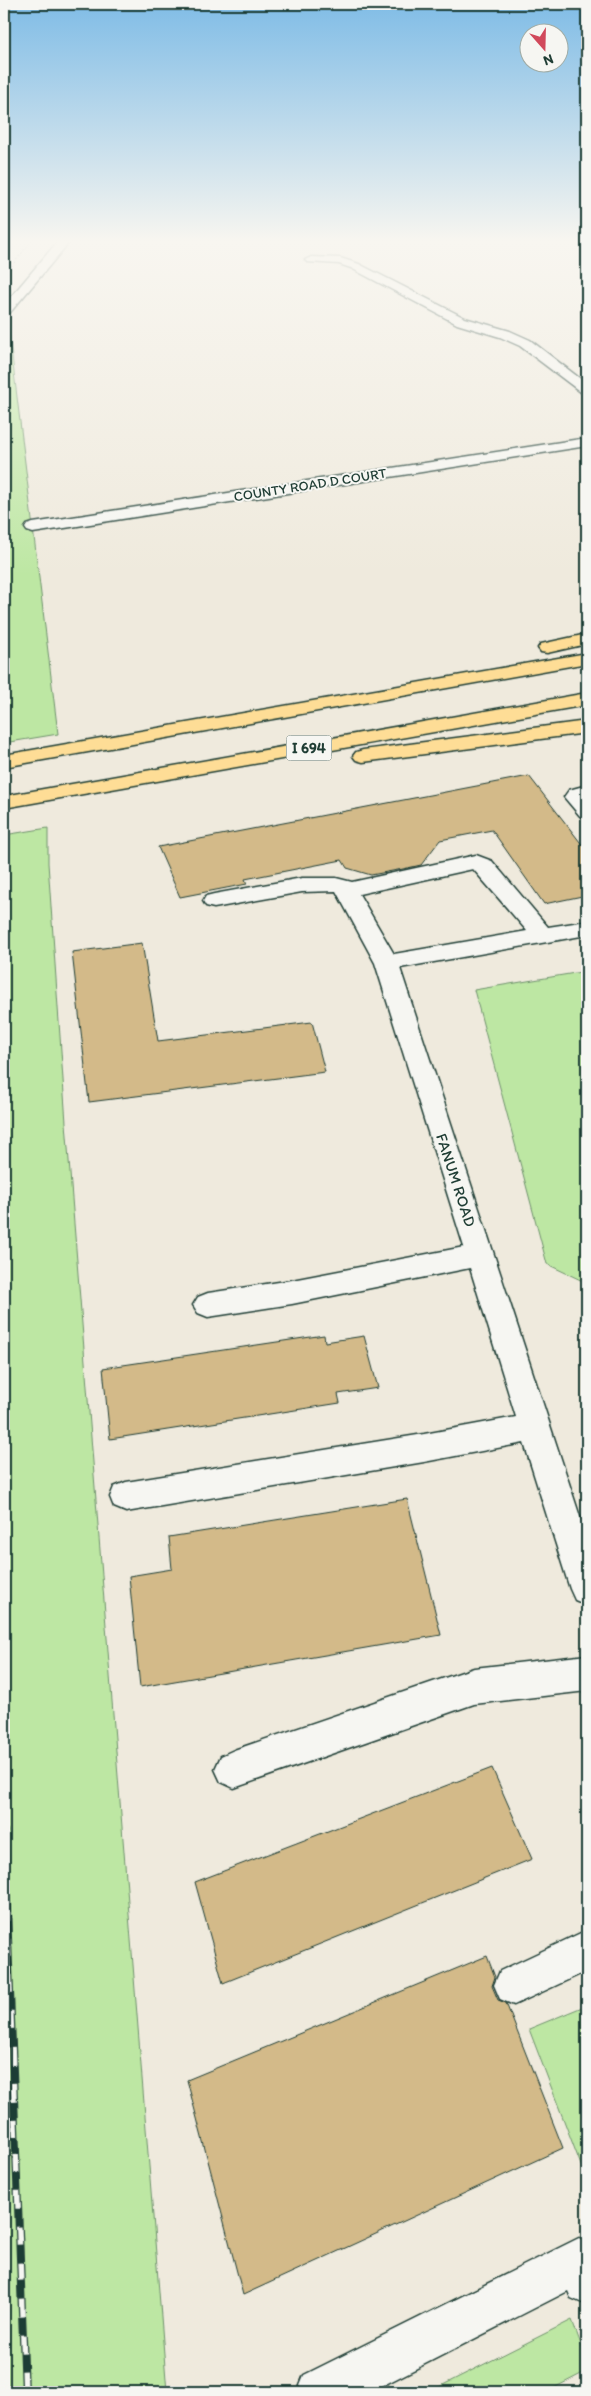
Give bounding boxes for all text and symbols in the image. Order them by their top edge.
north arrow [518,22,568,72]
text: N [541,50,556,69]
street label: COUNTY ROAD D COURT [232,465,388,505]
road number: I 694 [286,736,332,760]
street label: FANUM ROAD [432,1131,480,1229]

